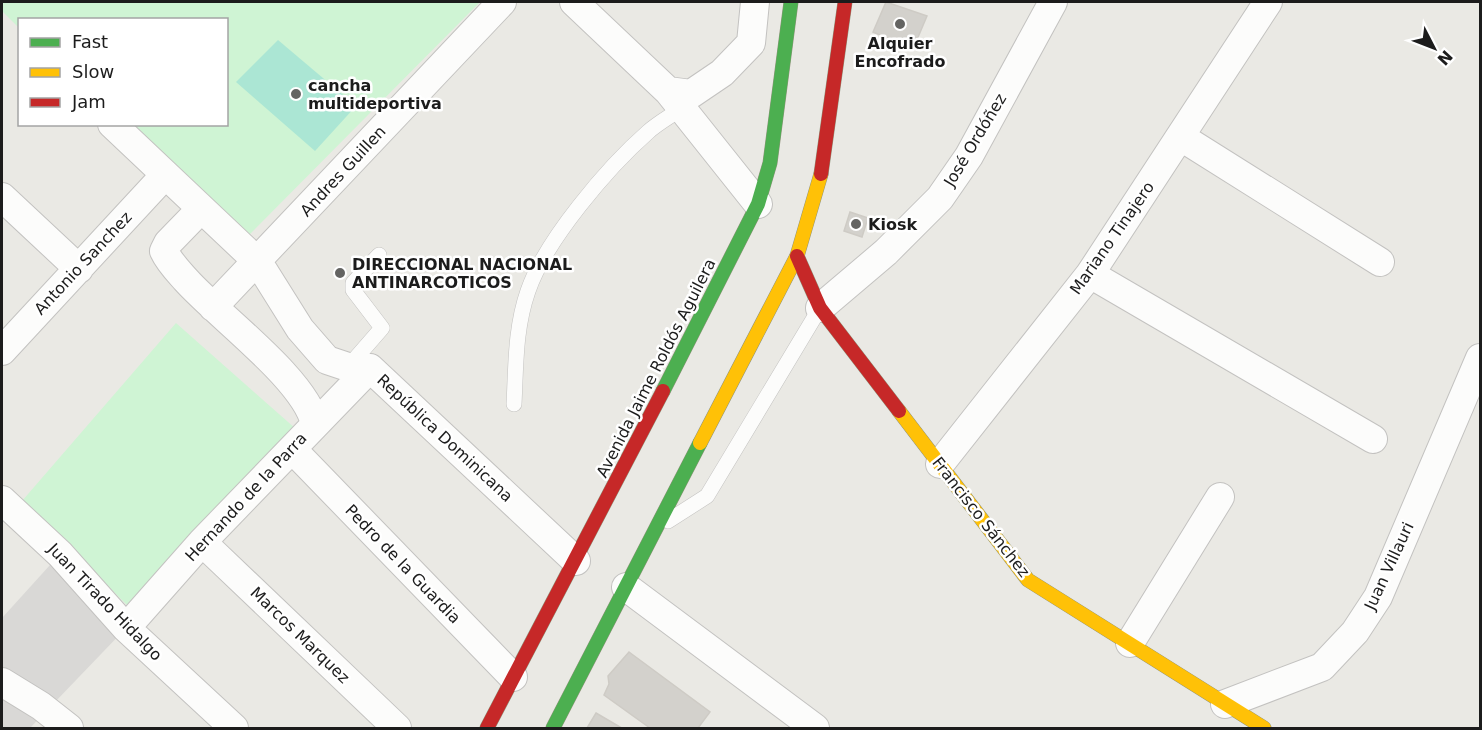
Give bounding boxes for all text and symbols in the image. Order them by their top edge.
marker: Alquier Encofrado [893,17,907,31]
legend [18,18,228,126]
north arrow [1404,18,1464,78]
text: Fast [72,31,108,52]
place label: Alquier Encofrado [855,34,945,71]
text: N [1433,46,1456,69]
text: Slow [72,61,114,82]
place label: cancha multideportiva [308,76,442,113]
marker: cancha multideportiva [289,87,303,101]
street label: José Ordóñez [939,90,1010,191]
text: Jam [71,91,106,112]
street label: Andres Guillen [296,122,390,220]
street label: Mariano Tinajero [1066,178,1158,298]
street label: Antonio Sanchez [30,208,136,318]
place label: Kiosk [868,215,917,234]
marker: Kiosk [849,217,863,231]
place label: DIRECCIONAL NACIONAL ANTINARCOTICOS [352,255,572,292]
street label: Avenida Jaime Roldós Aguilera [592,256,720,480]
marker: DIRECCIONAL NACIONAL ANTINARCOTICOS [333,266,347,280]
street label: República Dominicana [373,370,517,506]
street label: Hernando de la Parra [181,429,311,565]
street label: Francisco Sánchez [928,453,1034,581]
street label: Pedro de la Guardia [341,501,465,627]
street label: Juan Villauri [1360,519,1418,614]
street label: Juan Tirado Hidalgo [43,539,166,665]
street label: Marcos Marquez [247,583,353,687]

